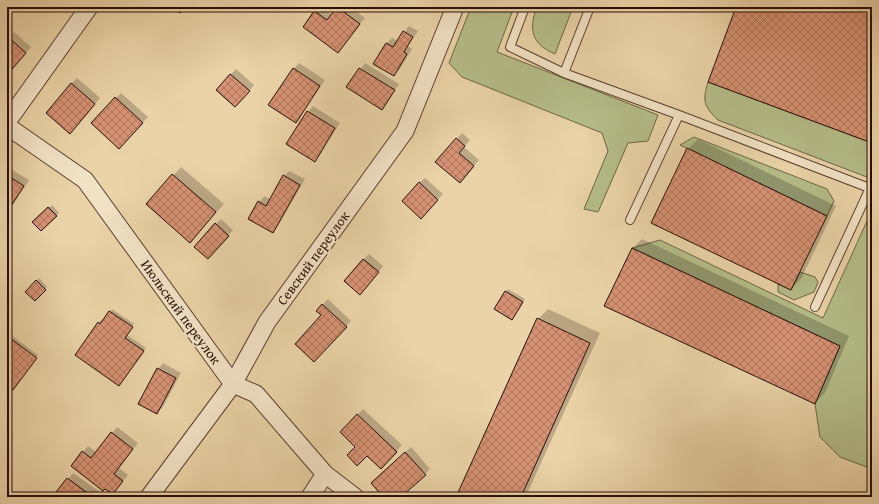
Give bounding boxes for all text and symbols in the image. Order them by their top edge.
street label: Севский переулок [272,206,354,309]
street label: Июльский переулок [136,256,226,369]

